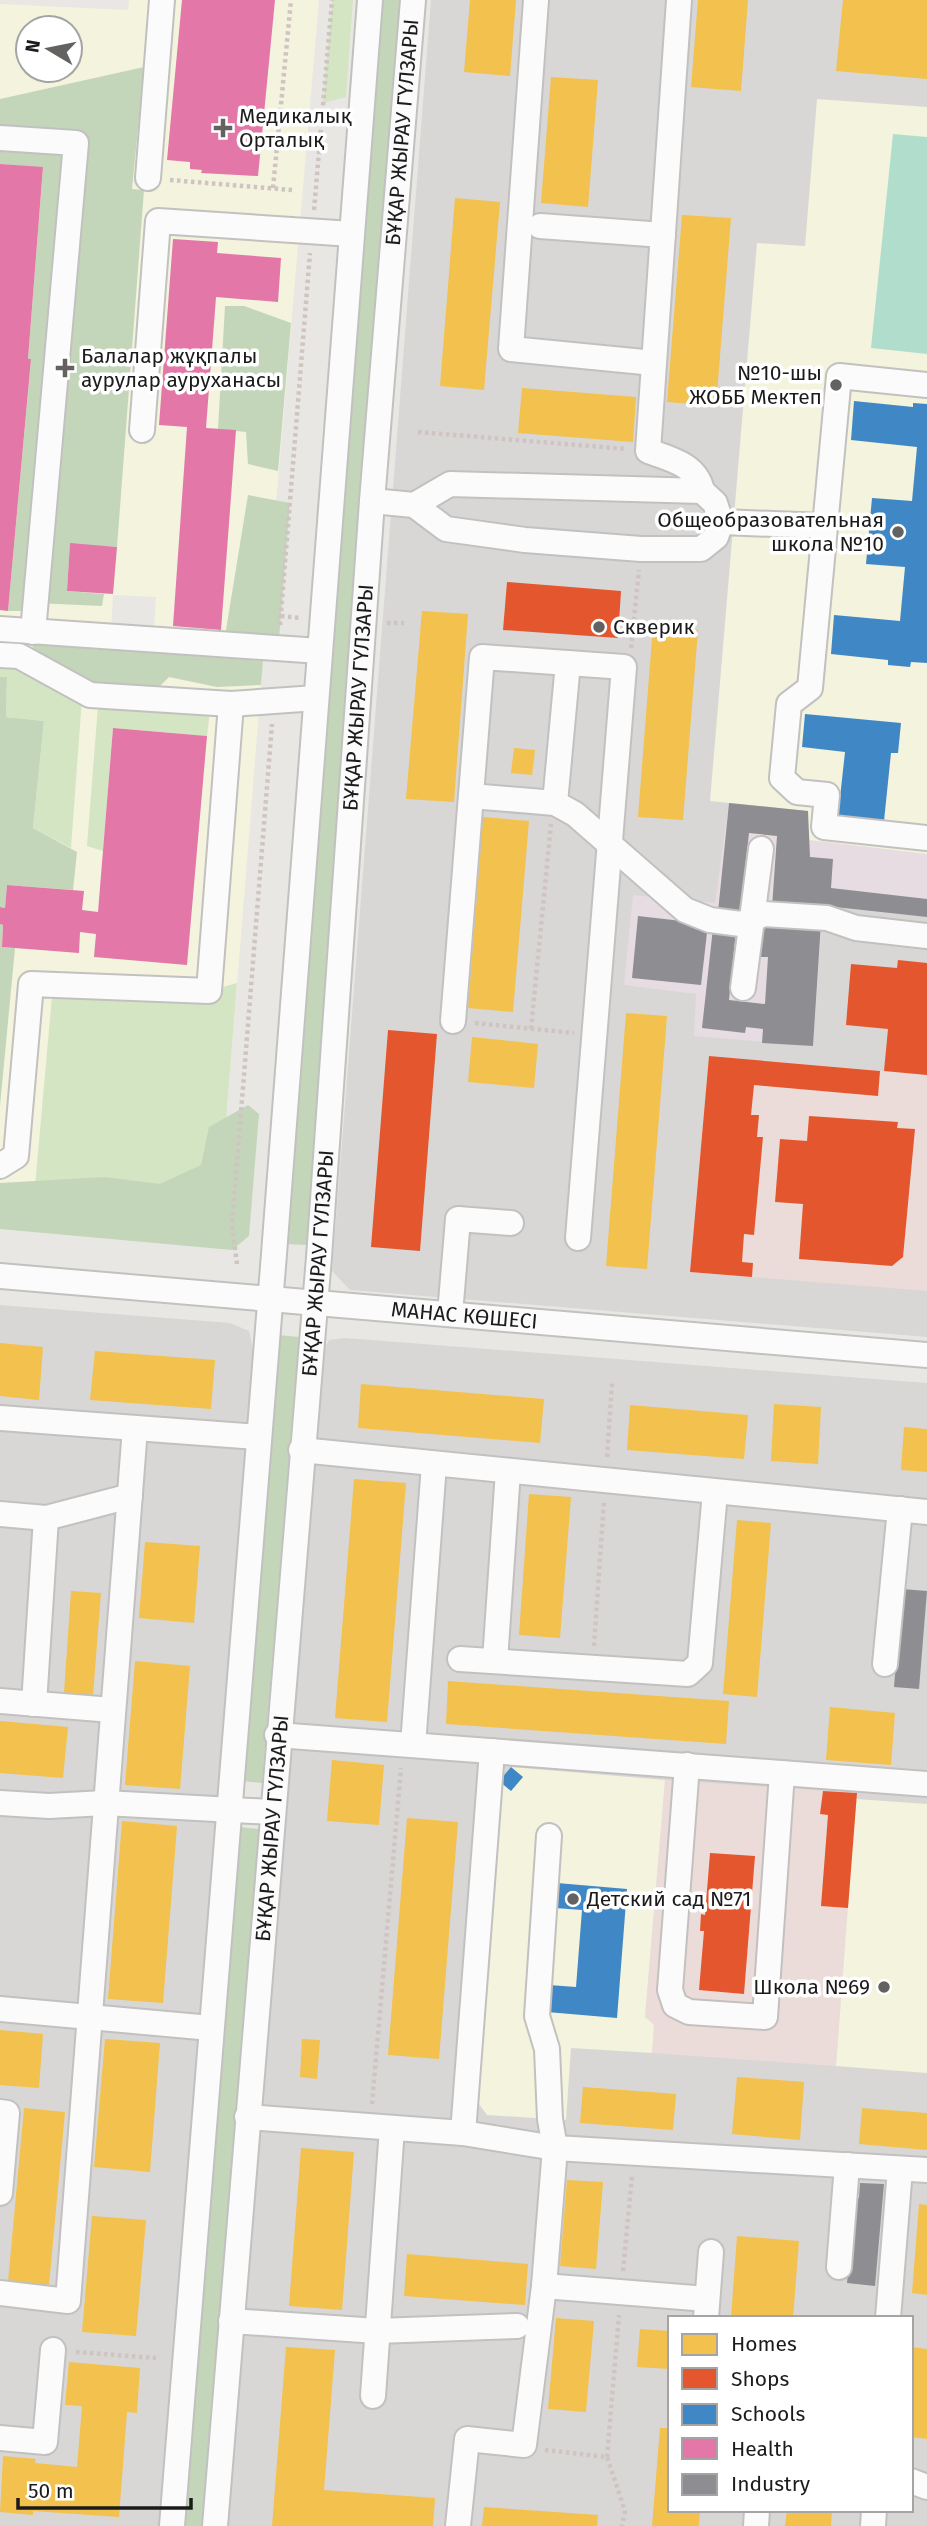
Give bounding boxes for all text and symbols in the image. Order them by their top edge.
north arrow [14,14,84,84]
street label: БҰҚАР ЖЫРАУ ГҮЛЗАРЫ [380,18,424,247]
text: N [20,38,45,54]
place label: Медикалық Орталық [239,103,352,153]
marker: Медикалық Орталық [213,118,233,138]
place label: Балалар жұқпалы аурулар ауруханасы [81,343,281,393]
marker: Балалар жұқпалы аурулар ауруханасы [55,358,75,378]
place label: №10-шы ЖОББ Мектеп [689,360,822,410]
marker: №10-шы ЖОББ Мектеп [828,377,844,393]
place label: Общеобразовательная школа №10 [657,507,884,557]
marker: Общеобразовательная школа №10 [890,524,906,540]
street label: БҰҚАР ЖЫРАУ ГҮЛЗАРЫ [337,583,379,812]
place label: Скверик [613,614,695,640]
marker: Скверик [591,619,607,635]
street label: БҰҚАР ЖЫРАУ ГҮЛЗАРЫ [296,1149,339,1378]
street label: МАНАС КӨШЕСІ [390,1296,539,1335]
street label: БҰҚАР ЖЫРАУ ГҮЛЗАРЫ [250,1714,294,1943]
place label: Детский сад №71 [586,1886,751,1912]
marker: Детский сад №71 [565,1891,581,1907]
place label: Школа №69 [753,1974,870,2000]
marker: Школа №69 [876,1979,892,1995]
legend [668,2316,913,2512]
text: Homes [731,2331,797,2357]
text: Shops [731,2366,789,2392]
text: Schools [731,2401,805,2427]
text: Health [731,2436,794,2462]
scale bar [18,2466,191,2510]
text: Industry [731,2471,811,2497]
text: 50 m [28,2478,74,2504]

